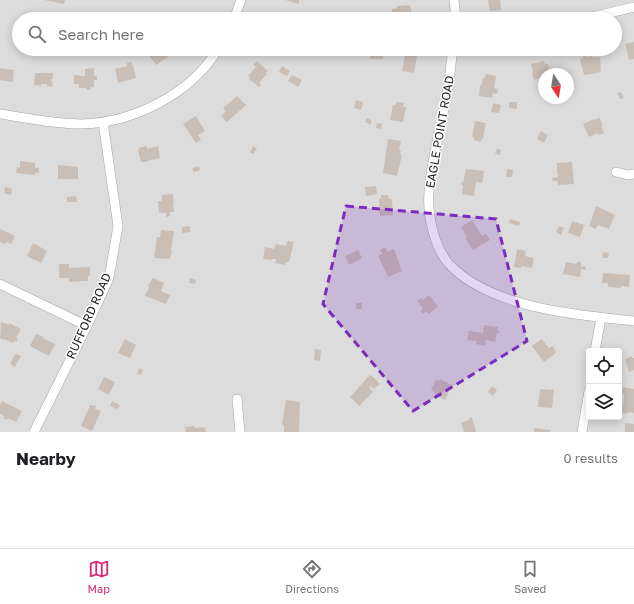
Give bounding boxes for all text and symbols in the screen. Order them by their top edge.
search box [12,12,622,56]
icon: search [26,23,48,45]
text: Search here [58,25,144,43]
north arrow [538,68,574,104]
street label: EAGLE POINT ROAD [422,74,457,189]
street label: RUFFORD ROAD [63,270,114,361]
map controls [586,348,622,420]
button: locate [586,348,622,384]
button: layers [586,384,622,420]
text: Nearby [16,448,76,469]
text: 0 results [563,450,618,466]
tab: Map [88,558,110,595]
tab: Directions [285,558,339,595]
tab: Saved [514,558,546,595]

